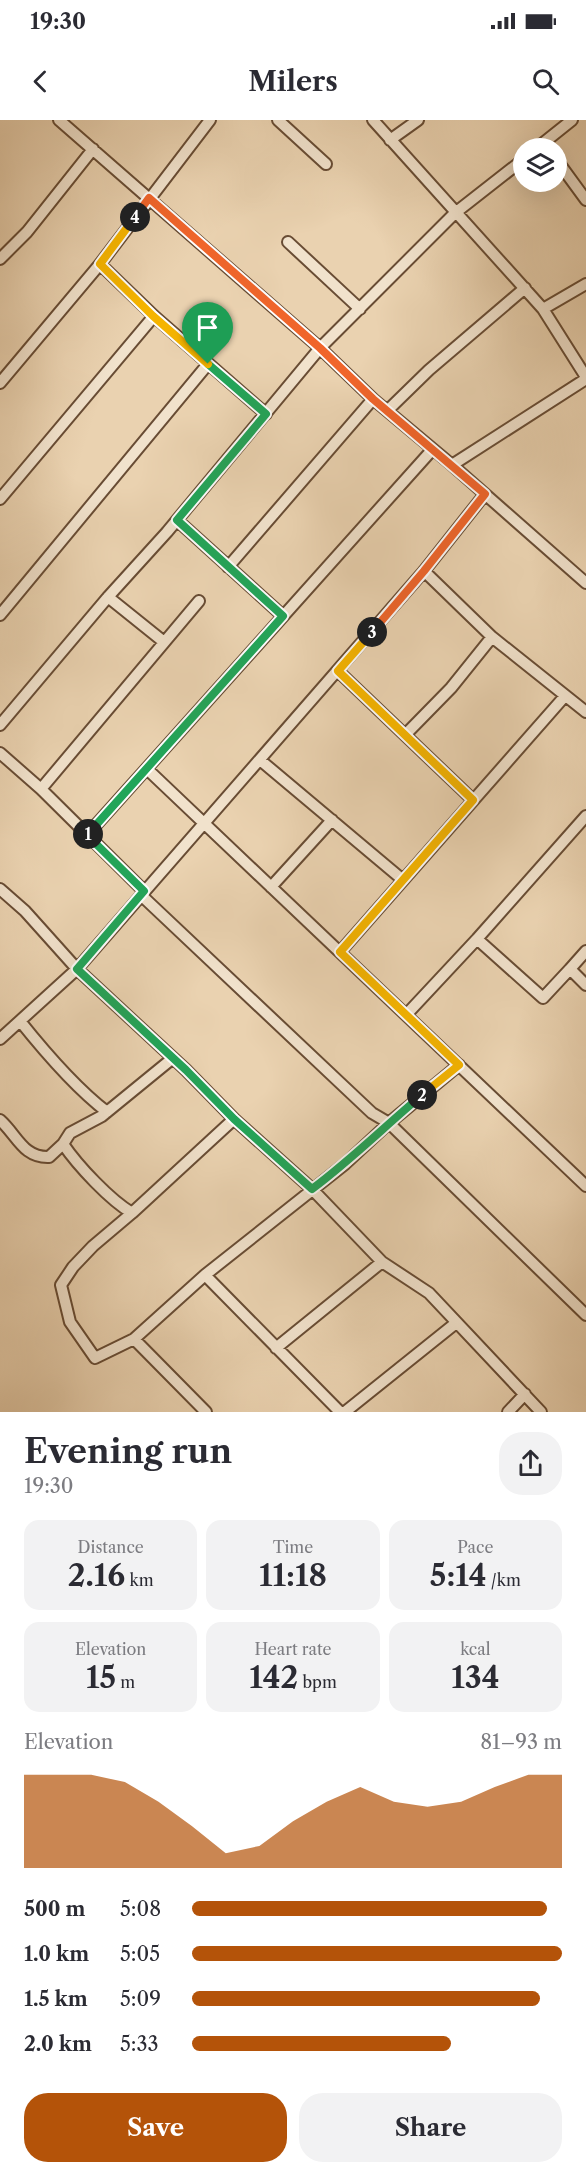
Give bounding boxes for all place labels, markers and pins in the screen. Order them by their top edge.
pin: 4 [120,202,150,232]
pin [182,302,233,364]
pin: 3 [357,617,387,647]
pin: 1 [73,819,103,849]
pin: 2 [407,1080,437,1110]

